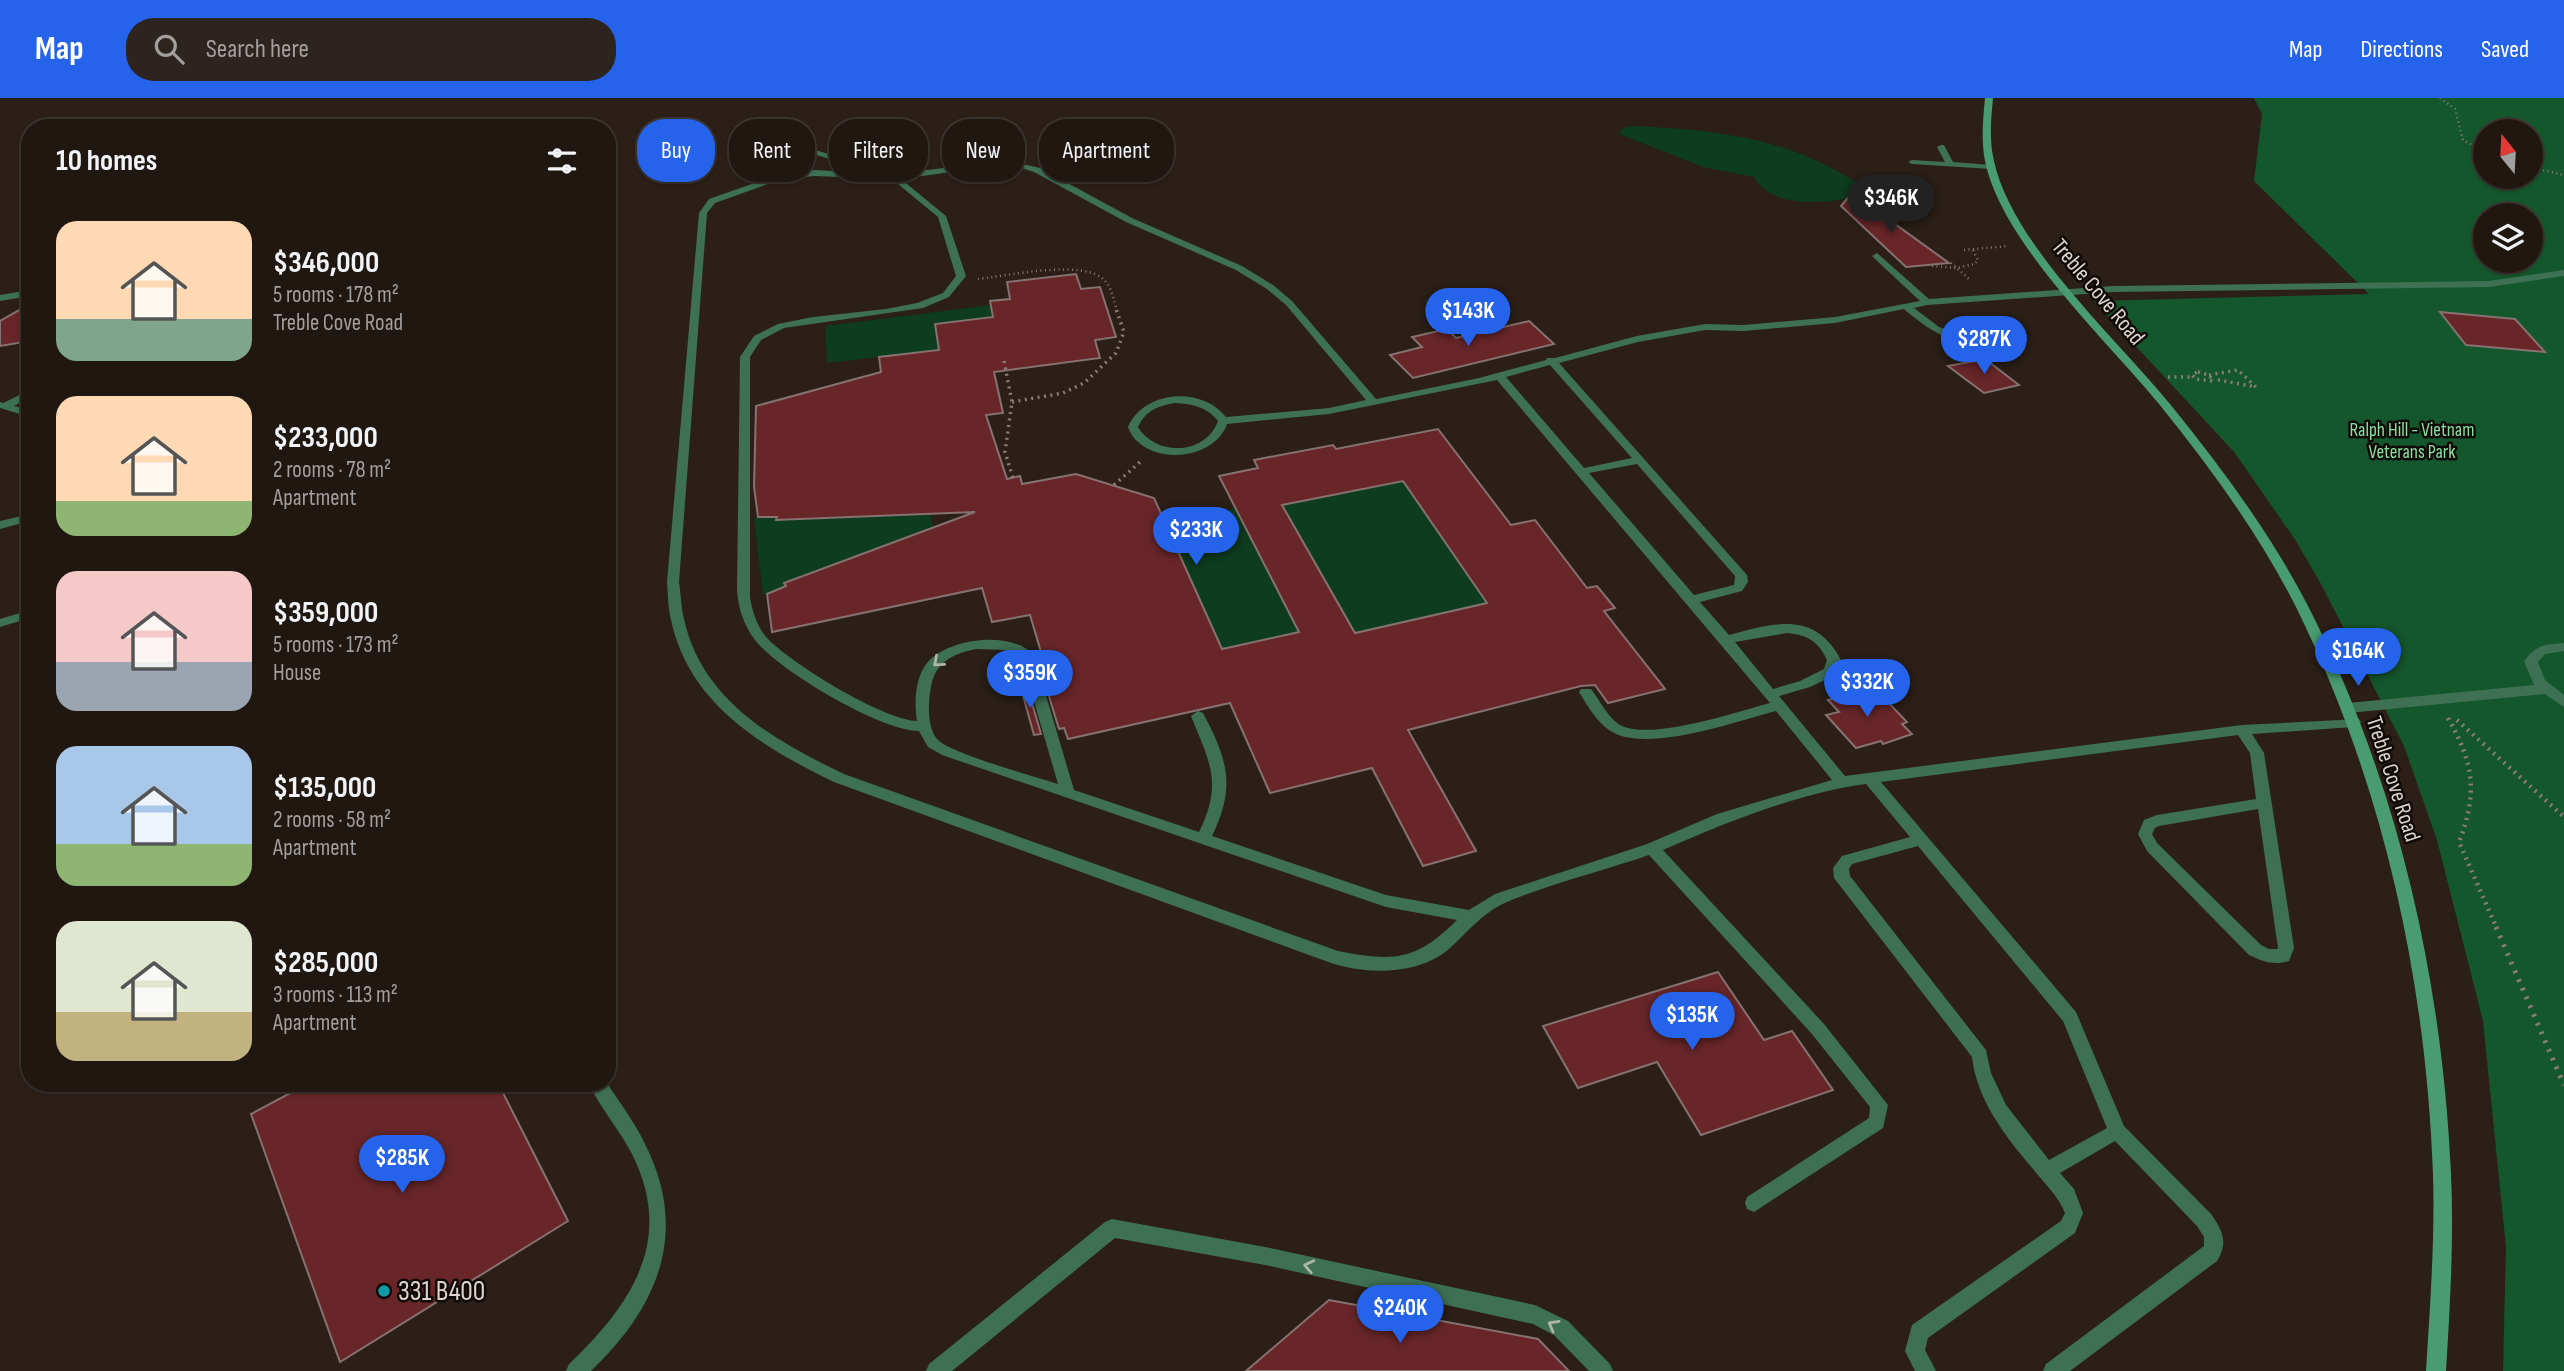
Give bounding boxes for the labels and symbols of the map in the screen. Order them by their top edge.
north arrow [2473,119,2543,189]
pin: $346K [1842,176,1940,235]
street label: Treble Cove Road [2045,233,2151,351]
pin: $143K [1419,288,1517,348]
pin: $287K [1935,316,2033,376]
park label: Ralph Hill - Vietnam Veterans Park [2350,419,2474,464]
pin: $233K [1147,508,1245,567]
pin: $164K [2309,628,2407,688]
pin: $359K [981,650,1079,710]
one-way arrow [934,654,947,666]
pin: $332K [1818,660,1916,719]
street label: Treble Cove Road [2360,713,2426,845]
pin: $135K [1643,992,1741,1052]
pin: $285K [353,1136,451,1195]
one-way arrow [1303,1259,1315,1274]
place label: 331 B400 [398,1275,485,1308]
marker: 331 B400 [376,1283,392,1299]
pin: $240K [1351,1286,1449,1345]
one-way arrow [1548,1320,1561,1333]

